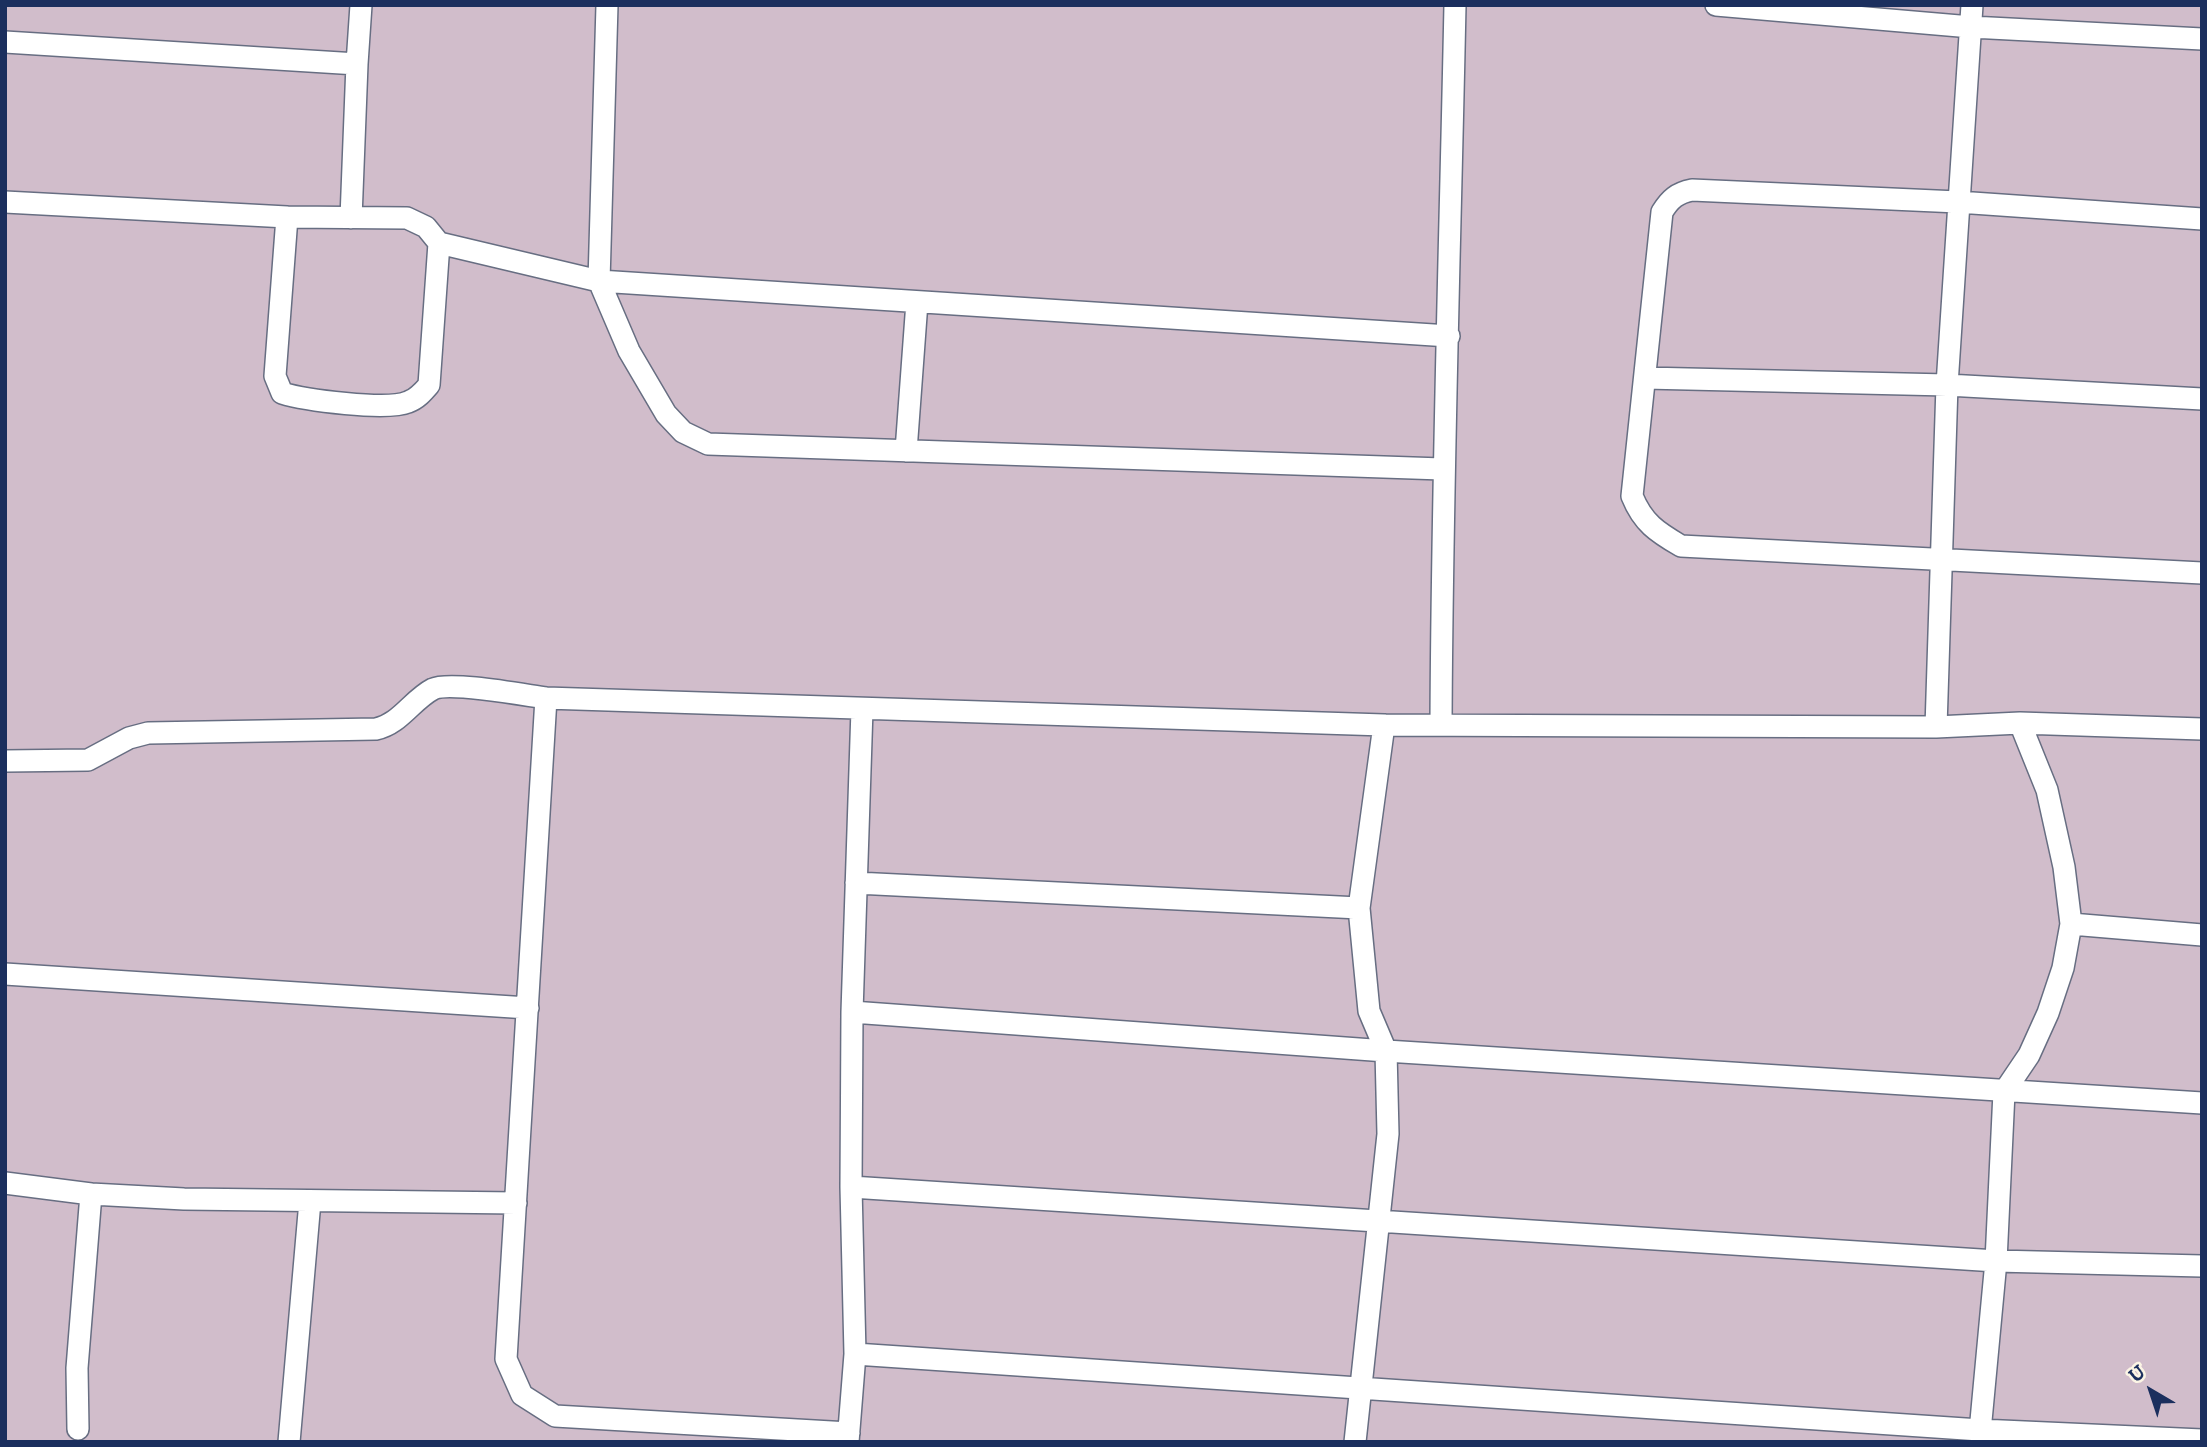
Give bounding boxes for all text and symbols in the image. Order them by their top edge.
north arrow [2116,1356,2186,1426]
text: U [2125,1361,2150,1388]

